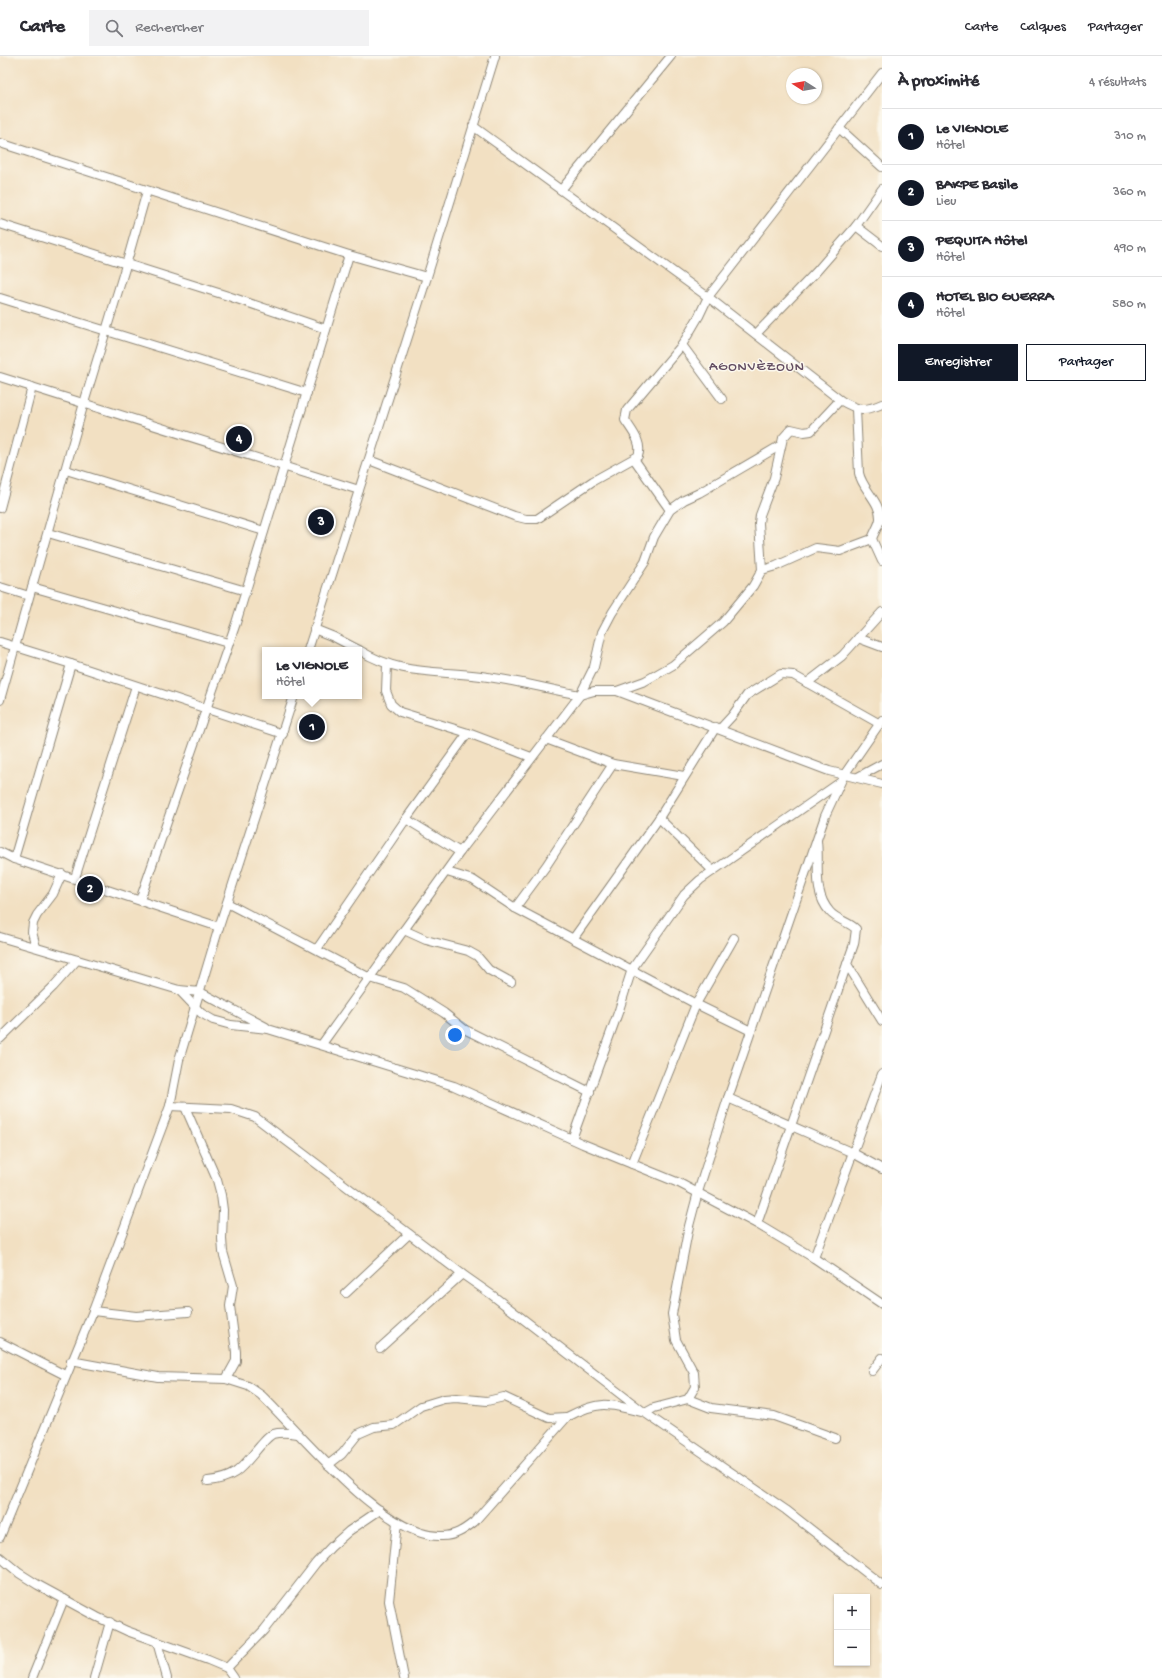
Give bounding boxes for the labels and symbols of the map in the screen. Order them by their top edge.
north arrow [786,68,822,104]
district label: AGONVÈZOUN [709,359,805,376]
pin: 4 [226,424,252,454]
pin: 3 [308,507,334,537]
pin: 1 [299,712,325,742]
pin: 2 [77,874,103,904]
your location [445,1025,465,1045]

